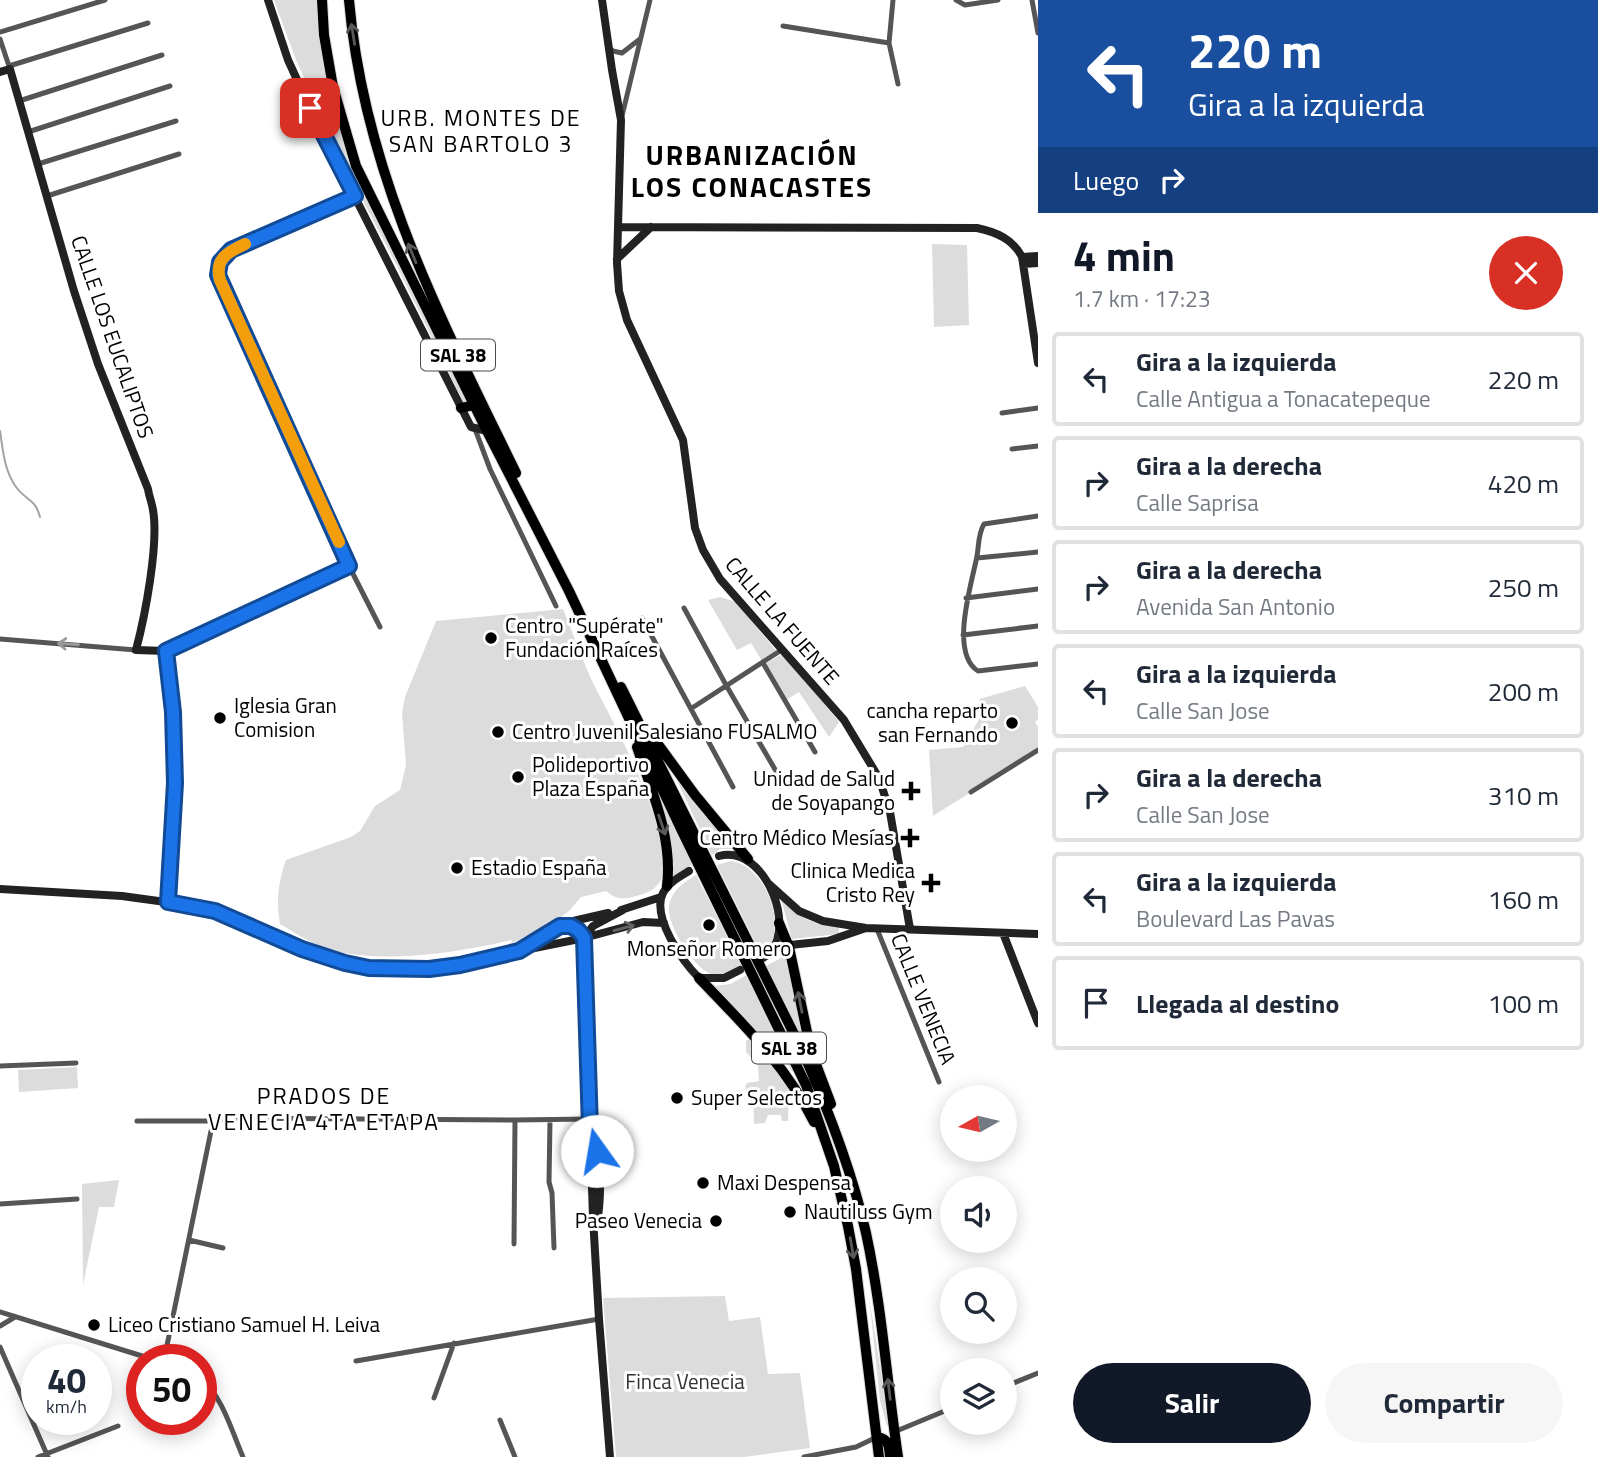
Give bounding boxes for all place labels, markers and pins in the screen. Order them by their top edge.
pin [280,78,340,138]
place label: Centro "Supérate" Fundación Raíces [505,609,664,665]
marker: Centro "Supérate" Fundación Raíces [483,630,499,646]
place label: Iglesia Gran Comision [234,689,337,745]
place label: cancha reparto san Fernando [866,694,998,750]
marker: Iglesia Gran Comision [212,710,228,726]
place label: Centro Juvenil Salesiano FUSALMO [512,715,817,747]
marker: cancha reparto san Fernando [1004,715,1020,731]
marker: Centro Juvenil Salesiano FUSALMO [490,724,506,740]
place label: Polideportivo Plaza España [532,748,650,804]
place label: Unidad de Salud de Soyapango [753,762,895,818]
marker: Polideportivo Plaza España [510,769,526,785]
marker: Unidad de Salud de Soyapango [901,781,921,801]
place label: Centro Médico Mesías [699,821,894,853]
marker: Centro Médico Mesías [900,828,920,848]
place label: Estadio España [471,851,607,883]
place label: Clinica Medica Cristo Rey [790,854,915,910]
marker: Estadio España [449,860,465,876]
marker: Clinica Medica Cristo Rey [921,873,941,893]
marker: Monseñor Romero [701,917,717,933]
place label: Monseñor Romero [627,932,791,964]
place label: Super Selectos [691,1081,822,1113]
marker: Super Selectos [669,1090,685,1106]
place label: Maxi Despensa [717,1166,852,1198]
marker: Maxi Despensa [695,1175,711,1191]
place label: Nautiluss Gym [804,1195,932,1227]
place label: Paseo Venecia [575,1204,702,1236]
marker: Nautiluss Gym [782,1204,798,1220]
marker: Paseo Venecia [708,1213,724,1229]
place label: Liceo Cristiano Samuel H. Leiva [108,1308,381,1340]
marker: Liceo Cristiano Samuel H. Leiva [86,1317,102,1333]

